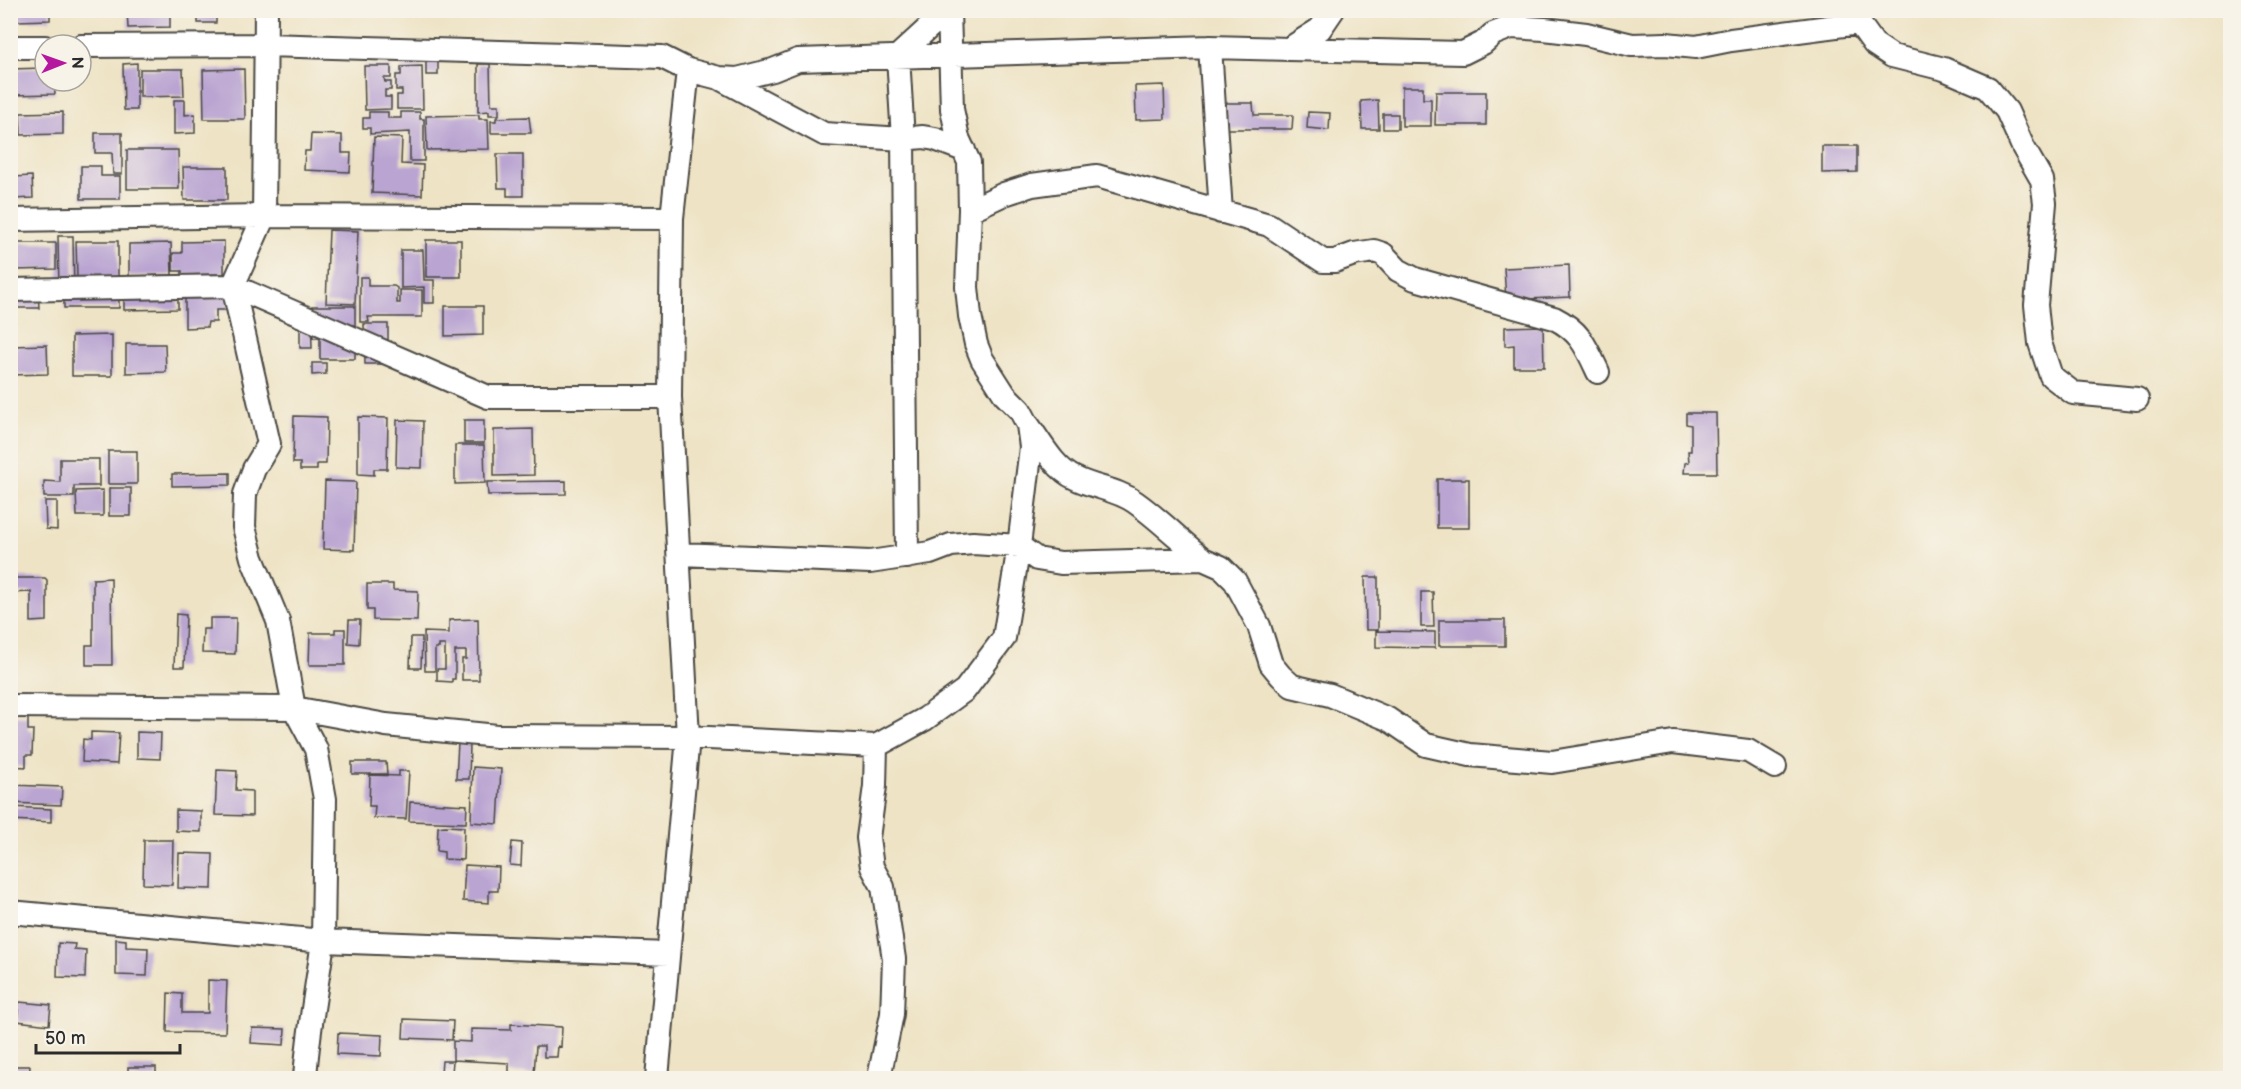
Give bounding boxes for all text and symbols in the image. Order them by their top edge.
north arrow [33,33,93,93]
text: N [67,57,86,69]
scale bar [36,1017,180,1055]
text: 50 m [45,1028,86,1049]

